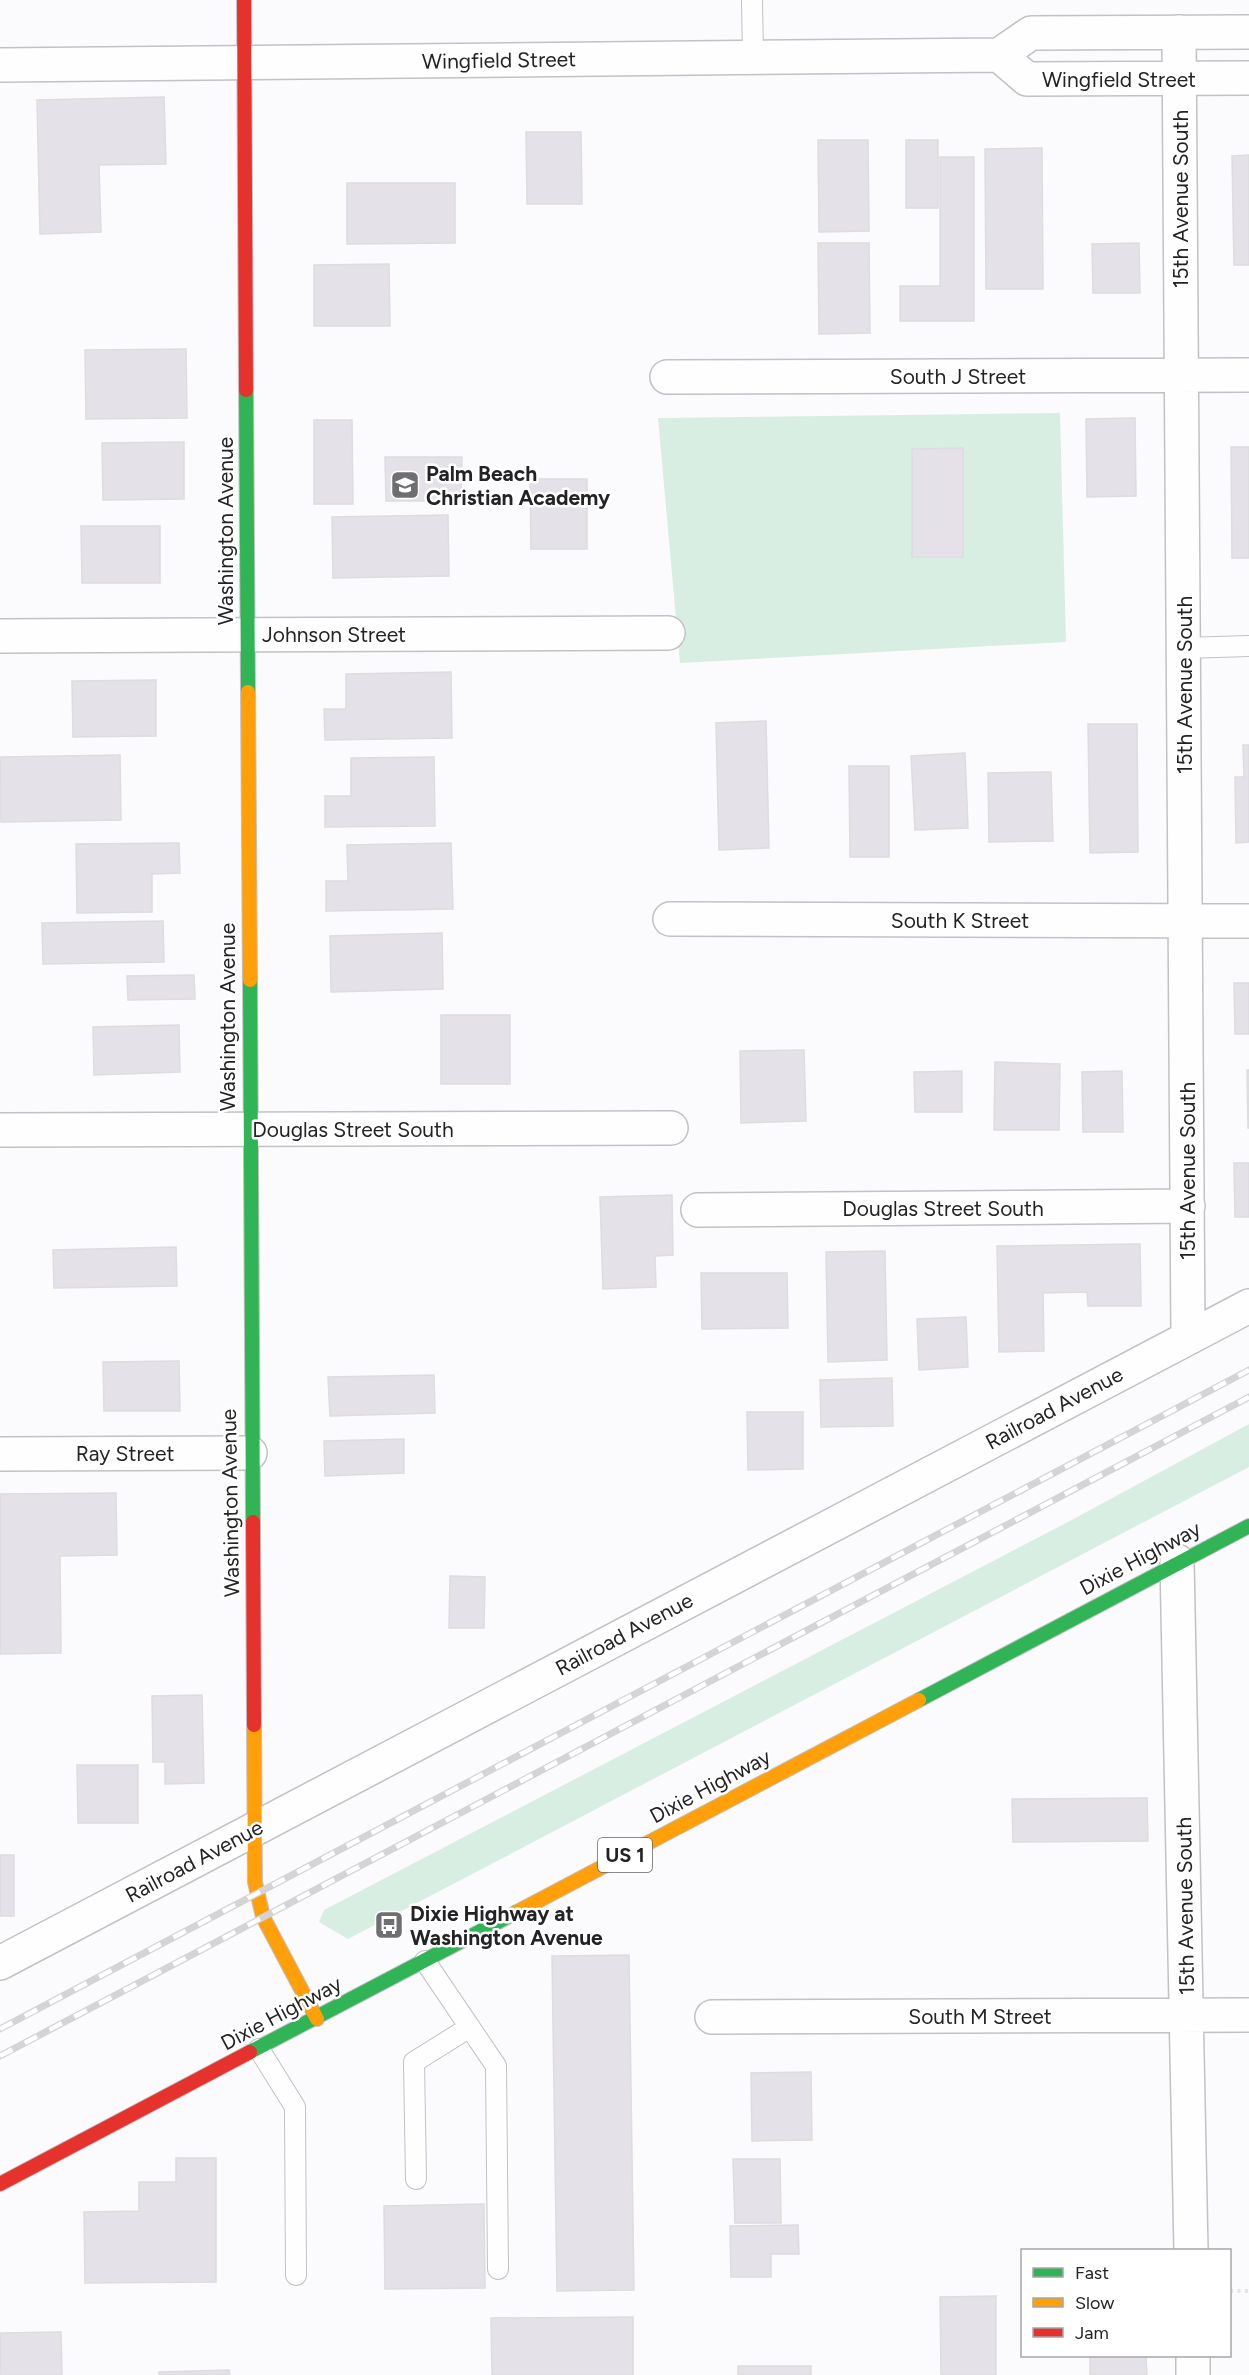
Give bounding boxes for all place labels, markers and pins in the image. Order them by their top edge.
place label: Palm Beach Christian Academy [426,461,611,510]
school or university icon: Palm Beach Christian Academy [389,469,421,501]
place label: Dixie Highway at Washington Avenue [410,1901,603,1950]
bus stop icon: Dixie Highway at Washington Avenue [373,1909,405,1941]

